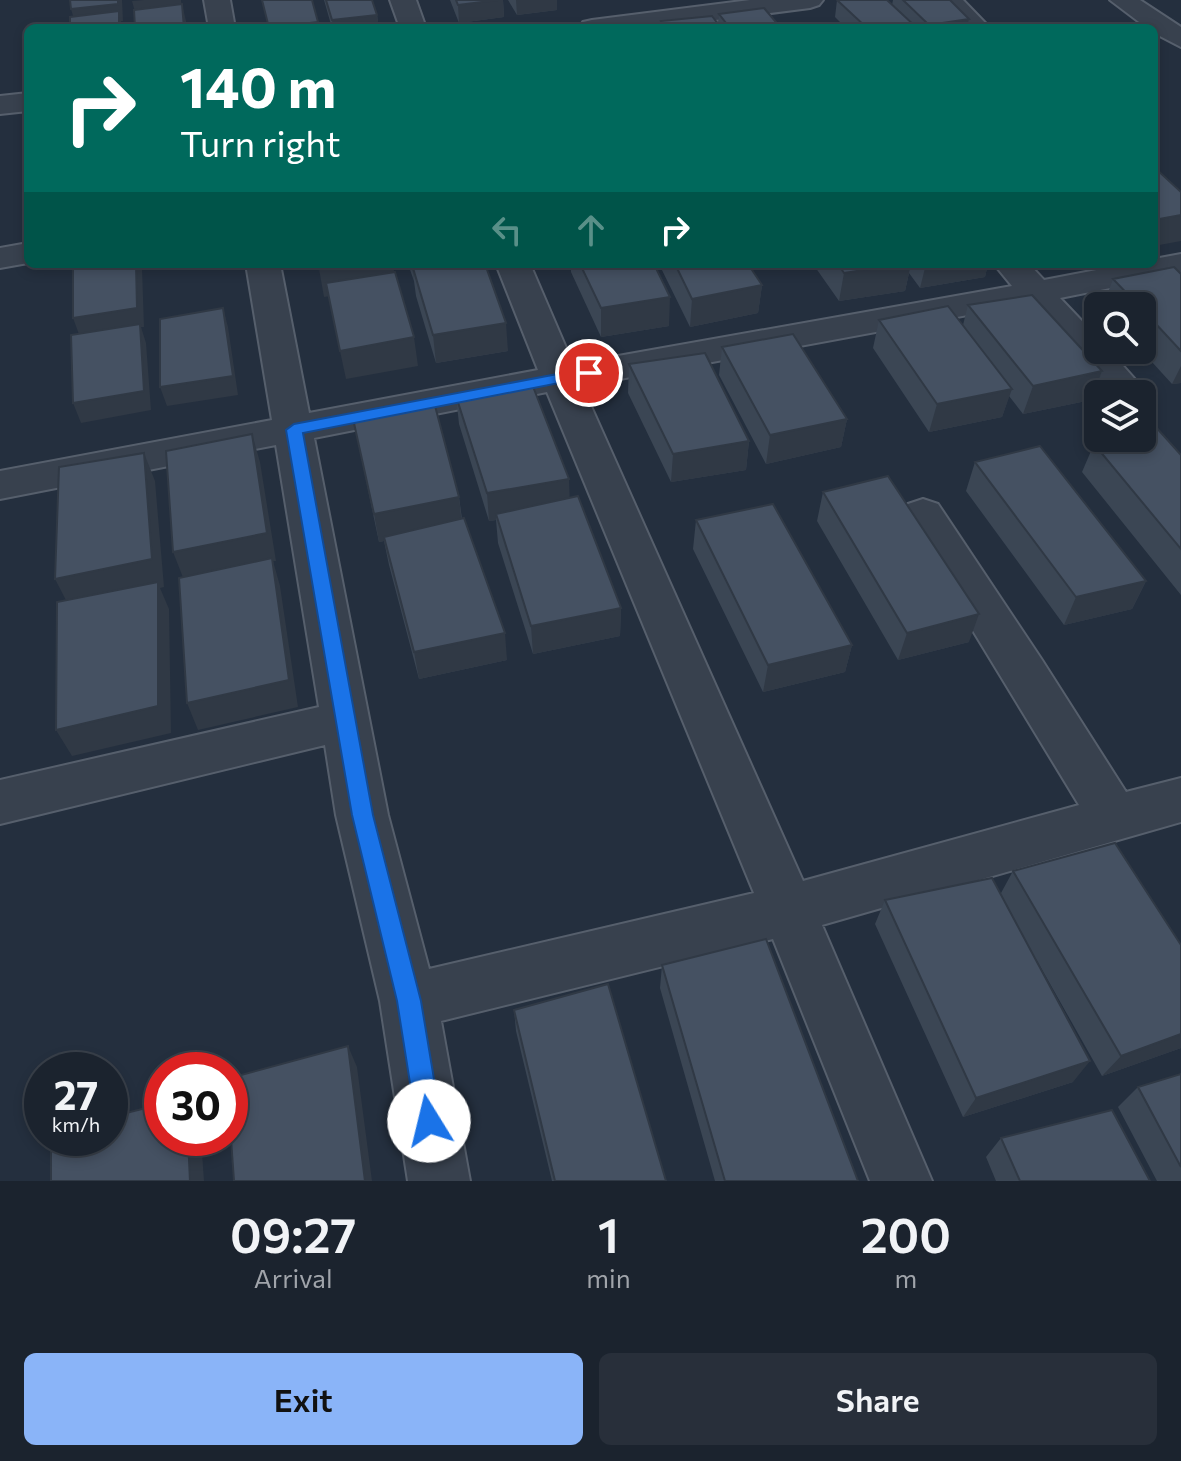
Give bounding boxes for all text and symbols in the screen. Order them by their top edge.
text: 140 m [180,51,336,120]
icon: right [48,56,152,160]
text: Turn right [180,120,341,164]
icon: left [485,208,529,252]
icon: ahead [569,208,613,252]
icon: right [653,208,697,252]
map controls [1084,292,1156,452]
button: search [1084,292,1156,364]
pin [555,339,623,407]
icon: arrive [567,351,611,395]
button: layers [1084,380,1156,452]
speed limit sign: 30 [144,1052,248,1156]
text: 27 [54,1069,98,1118]
position arrow [387,1079,471,1163]
text: km/h [52,1112,100,1136]
text: 09:27 [230,1204,356,1263]
text: 1 [598,1204,619,1263]
text: 200 [861,1204,951,1263]
text: Arrival [254,1262,333,1293]
text: min [586,1262,631,1293]
text: m [894,1262,917,1293]
button: Exit [24,1353,583,1445]
button: Share [599,1353,1157,1445]

